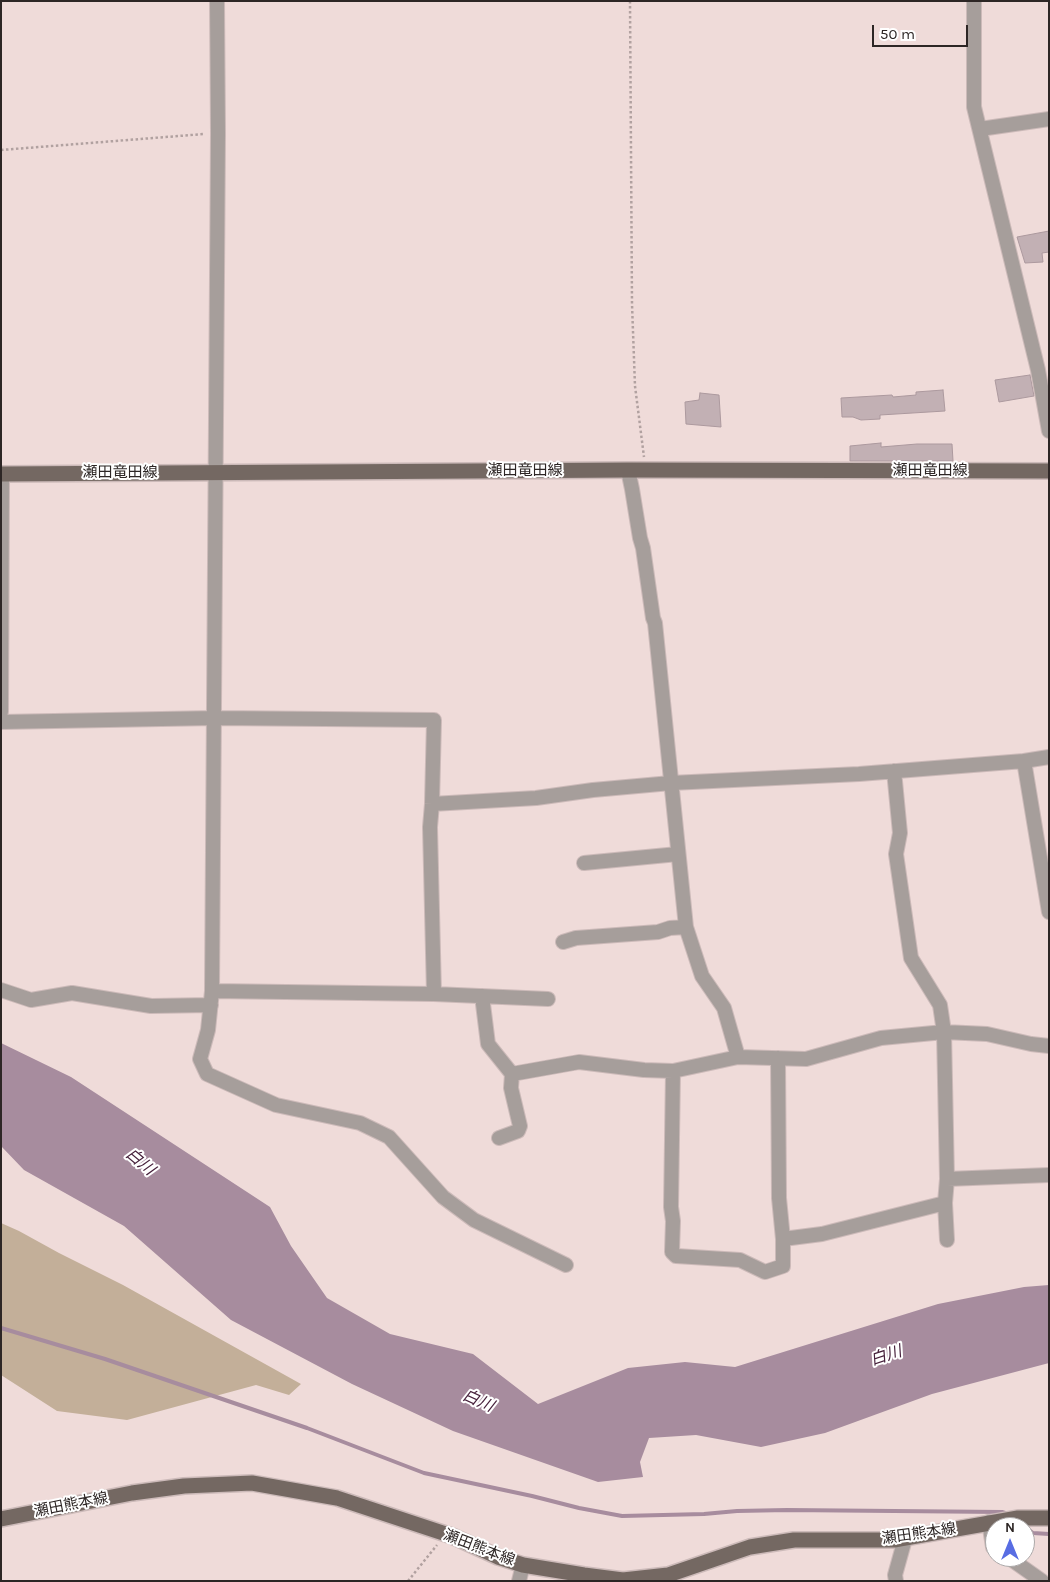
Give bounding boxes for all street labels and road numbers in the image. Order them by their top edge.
street label: 瀬田竜田線 [488,462,562,480]
street label: 瀬田竜田線 [893,462,967,480]
street label: 瀬田竜田線 [83,464,157,482]
street label: 瀬田熊本線 [32,1489,110,1521]
street label: 瀬田熊本線 [881,1520,957,1548]
street label: 瀬田熊本線 [441,1526,517,1570]

